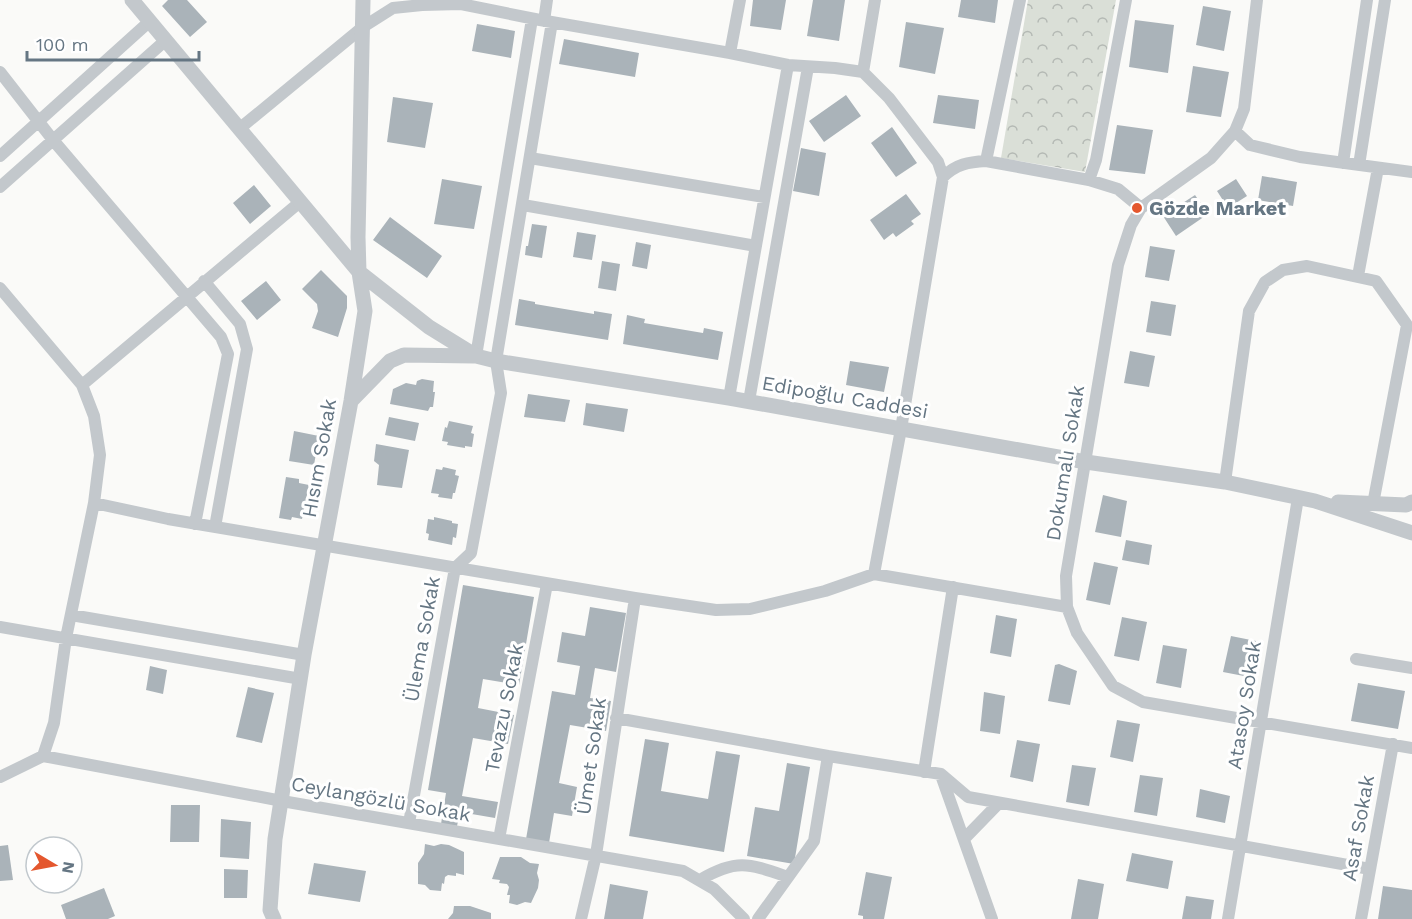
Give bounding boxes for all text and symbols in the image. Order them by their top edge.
scale bar [27,24,200,62]
text: 100 m [36,34,89,55]
place label: Gözde Market [1149,196,1286,220]
marker: Gözde Market [1130,201,1144,215]
street label: Edipoğlu Caddesi [760,371,930,423]
street label: Dokumalı Sokak [1041,383,1089,543]
street label: Hısım Sokak [297,397,341,519]
street label: Ülema Sokak [399,574,445,704]
street label: Atasoy Sokak [1222,639,1266,771]
street label: Tevazu Sokak [480,641,528,775]
street label: Ümet Sokak [571,696,611,816]
street label: Ceylangözlü Sokak [289,771,473,827]
street label: Asaf Sokak [1337,773,1379,883]
north arrow [24,835,84,895]
text: N [58,860,79,875]

